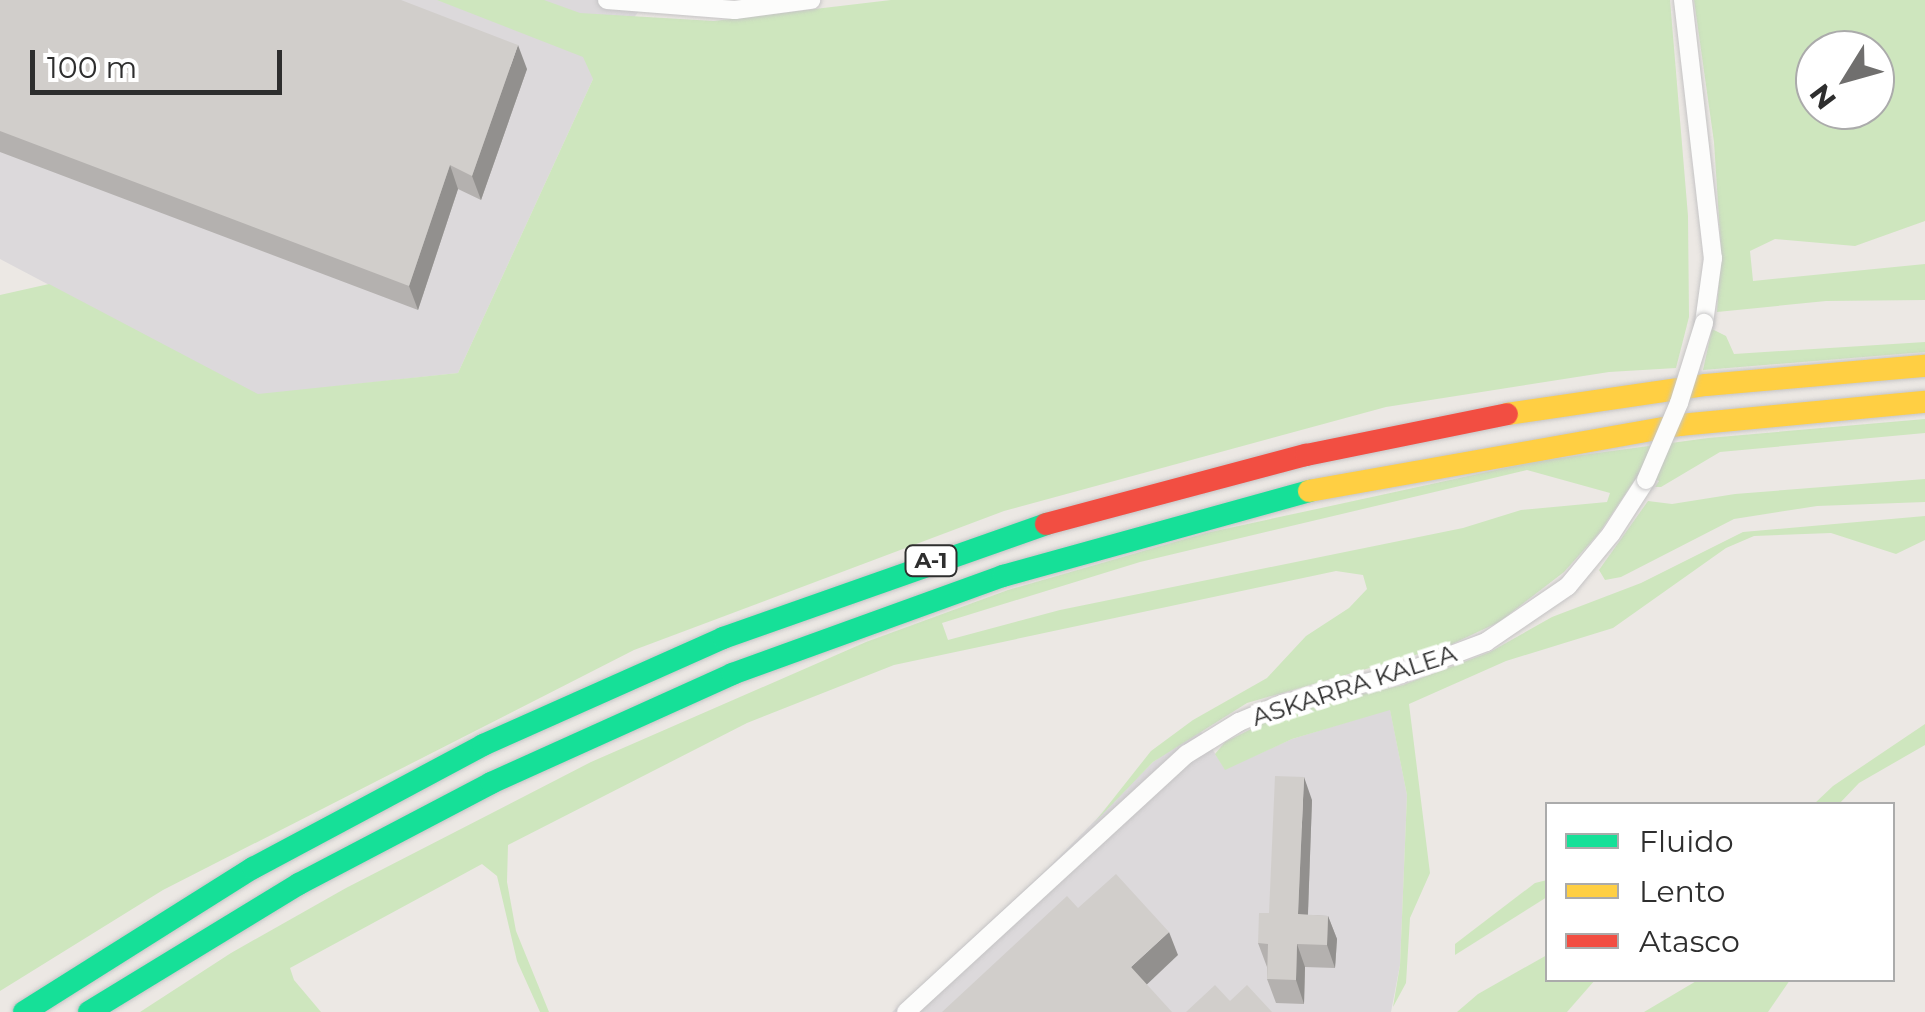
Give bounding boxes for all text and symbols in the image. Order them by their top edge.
scale bar [35,30,288,92]
north arrow [1795,30,1895,130]
text: 100 m [47,49,137,86]
text: N [1802,78,1843,116]
road number: A-1 [904,544,958,578]
street label: ASKARRA KALEA [1248,638,1460,732]
legend [1545,802,1895,982]
text: Fluido [1639,823,1733,860]
text: Lento [1639,873,1725,910]
text: Atasco [1639,923,1740,960]

